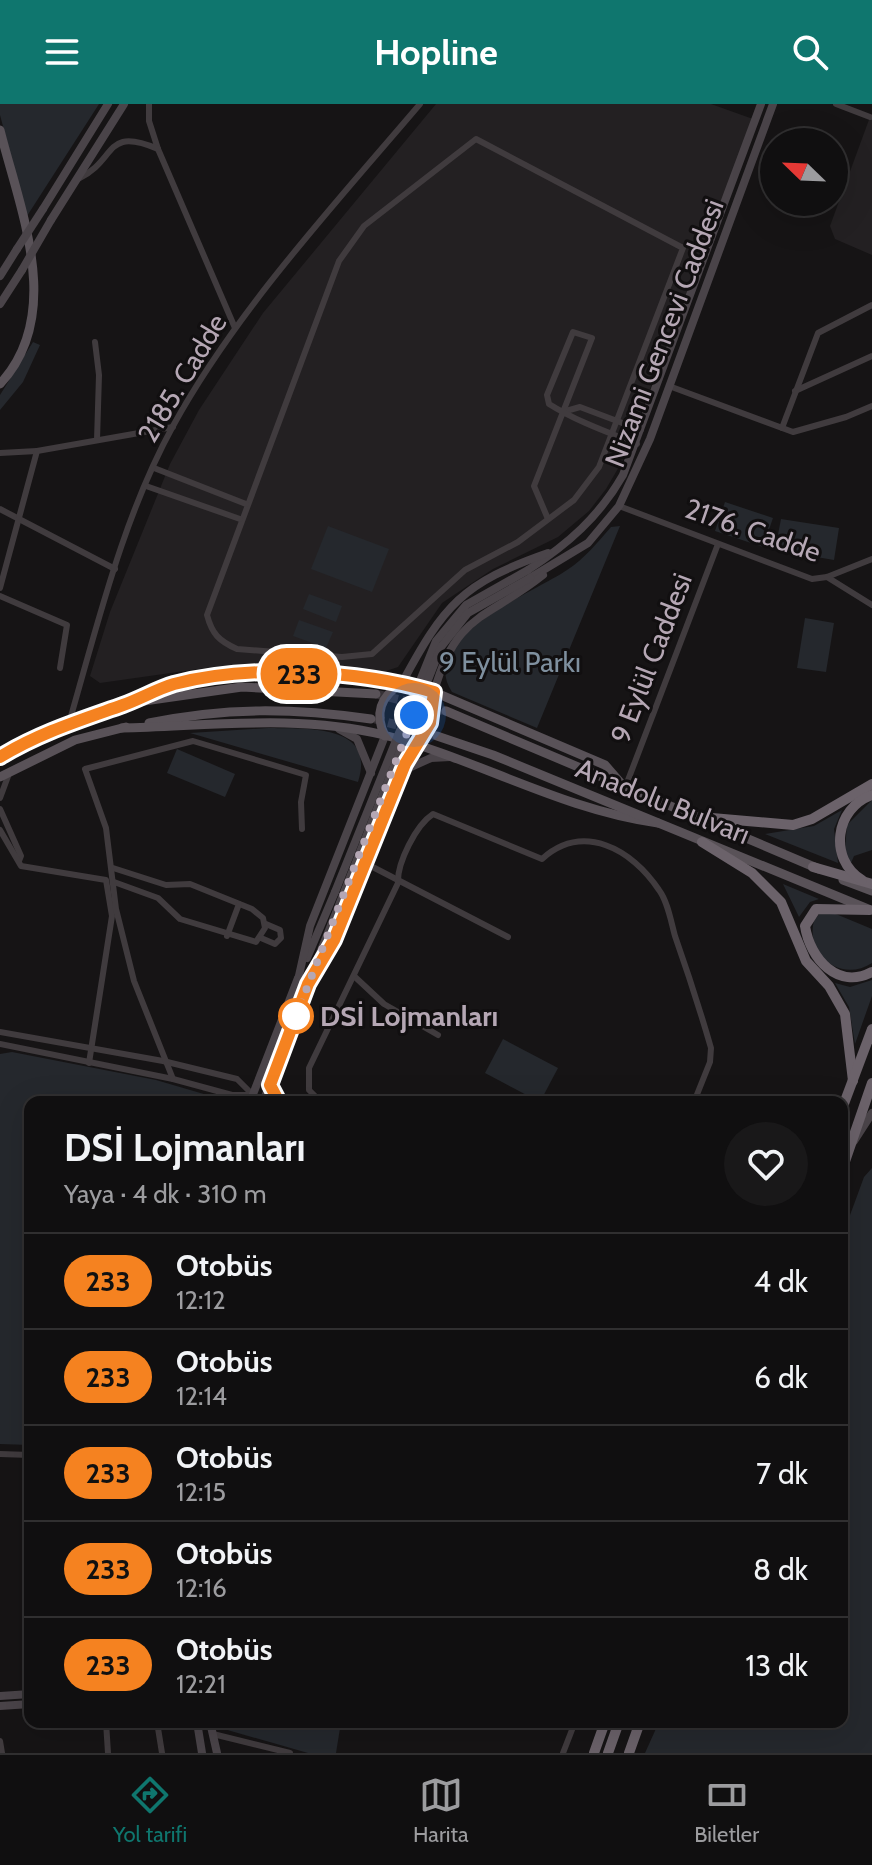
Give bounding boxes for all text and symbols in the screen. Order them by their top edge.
icon: menu [40,30,84,74]
text: Hopline [374,30,498,74]
icon: search [788,30,832,74]
north arrow [760,128,848,216]
map controls [760,128,848,216]
street label: Nizami Gencevi Caddesi [597,194,731,472]
street label: 2185. Cadde [130,307,234,449]
street label: 2176. Cadde [681,491,825,569]
street label: 9 Eylül Caddesi [603,568,699,748]
park label: 9 Eylül Parkı [439,645,581,679]
line badge: 233 [253,648,345,700]
text: 233 [277,657,322,691]
your location [394,695,434,735]
street label: Anadolu Bulvarı [571,751,755,851]
marker: DSİ Lojmanları [279,999,313,1033]
place label: DSİ Lojmanları [320,999,498,1033]
button: heart [724,1122,808,1206]
text: DSİ Lojmanları [64,1124,306,1171]
text: Yaya · 4 dk · 310 m [64,1178,267,1210]
text: Otobüs [176,1247,272,1284]
text: 4 dk [754,1263,808,1300]
text: 233 [86,1264,131,1298]
text: 12:12 [176,1284,226,1316]
text: Otobüs [176,1343,272,1380]
text: 6 dk [754,1359,808,1396]
text: 233 [86,1360,131,1394]
text: 12:14 [176,1380,227,1412]
text: Otobüs [176,1439,272,1476]
text: 7 dk [756,1455,808,1492]
text: 233 [86,1456,131,1490]
text: 12:15 [176,1476,226,1508]
text: Otobüs [176,1535,272,1572]
text: 8 dk [753,1551,808,1588]
text: 233 [86,1552,131,1586]
text: 12:16 [176,1572,227,1604]
text: Otobüs [176,1631,272,1668]
text: 13 dk [745,1647,808,1684]
text: 233 [86,1648,131,1682]
text: 12:21 [176,1668,226,1700]
tab: Yol tarifi [113,1773,187,1848]
tab: Harita [413,1773,468,1848]
tab: Biletler [694,1773,759,1848]

